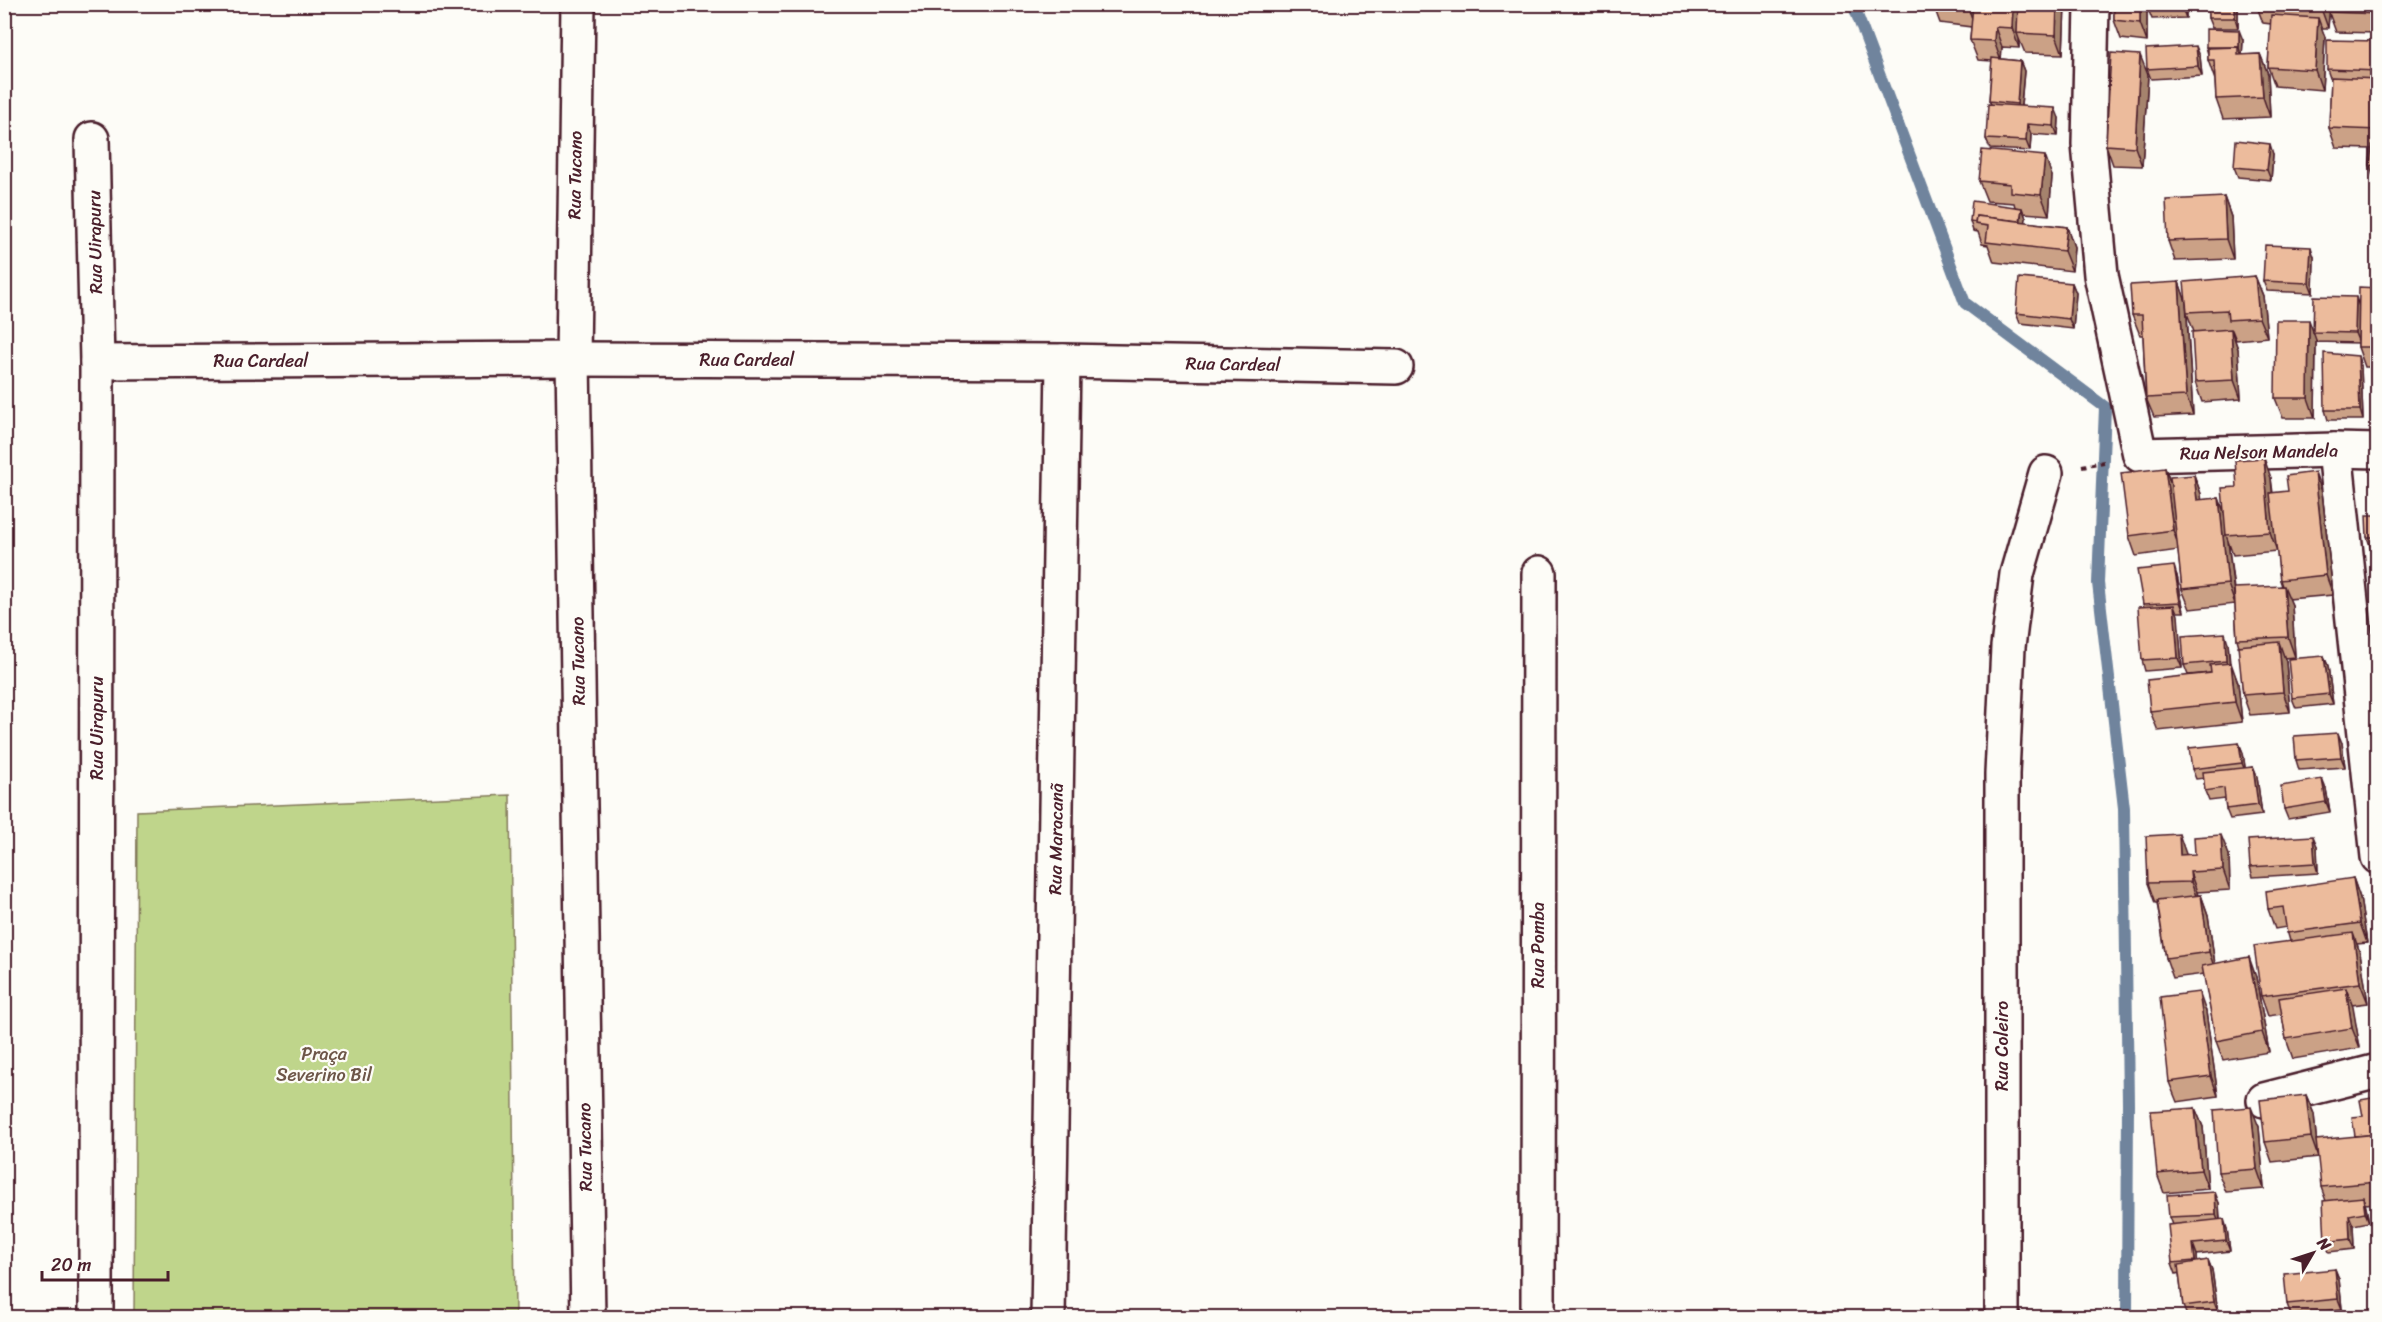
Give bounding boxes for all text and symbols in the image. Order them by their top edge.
street label: Rua Tucano [558,130,592,220]
street label: Rua Uirapuru [78,189,112,294]
street label: Rua Cardeal [700,344,795,376]
street label: Rua Cardeal [214,345,309,377]
street label: Rua Cardeal [1185,347,1282,381]
street label: Rua Nelson Mandela [2180,435,2338,469]
street label: Rua Tucano [561,616,595,706]
street label: Rua Uirapuru [81,676,113,780]
street label: Rua Maracanã [1039,782,1073,895]
street label: Rua Pomba [1522,902,1554,988]
street label: Rua Coleiro [1986,1001,2018,1091]
park label: Praça Severino Bil [276,1038,373,1091]
street label: Rua Tucano [568,1102,602,1192]
north arrow [2283,1223,2343,1283]
text: N [2309,1230,2340,1258]
scale bar [42,1244,168,1282]
text: 20 m [51,1249,91,1281]

